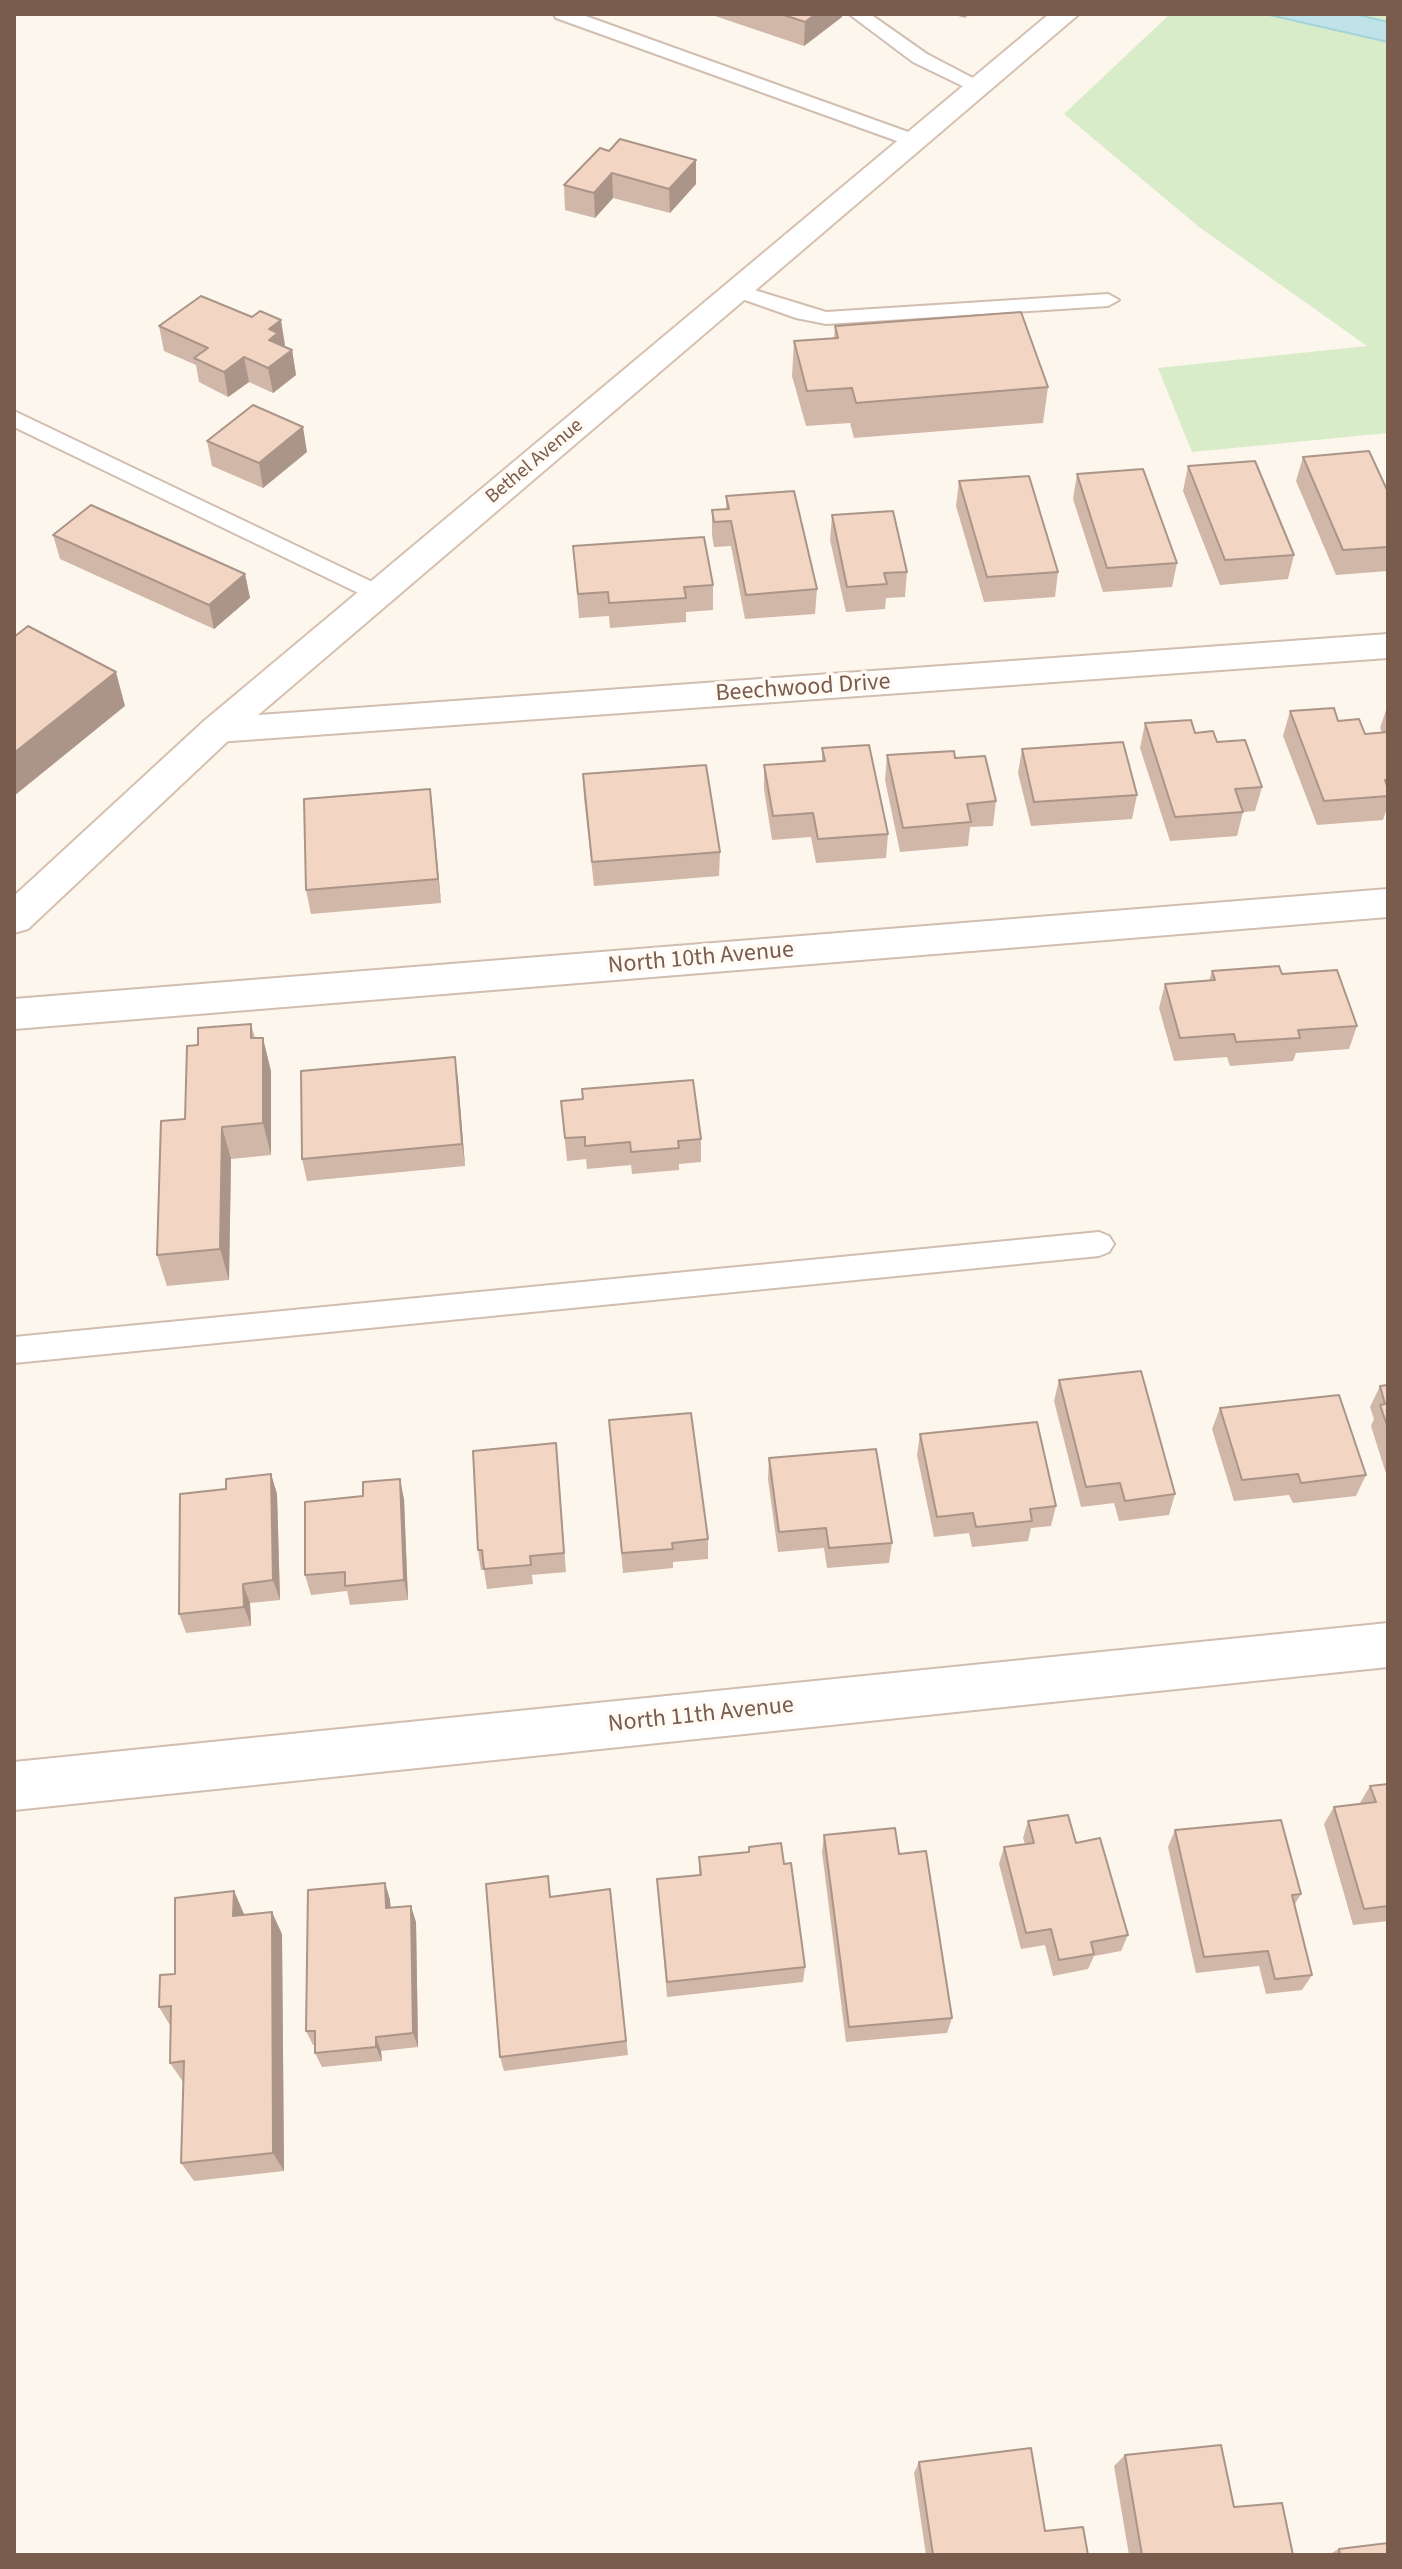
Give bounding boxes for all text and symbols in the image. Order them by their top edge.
street label: Bethel Avenue [481,414,589,510]
street label: Beechwood Drive [715,669,891,709]
street label: North 10th Avenue [607,937,795,981]
street label: North 11th Avenue [607,1692,795,1740]

